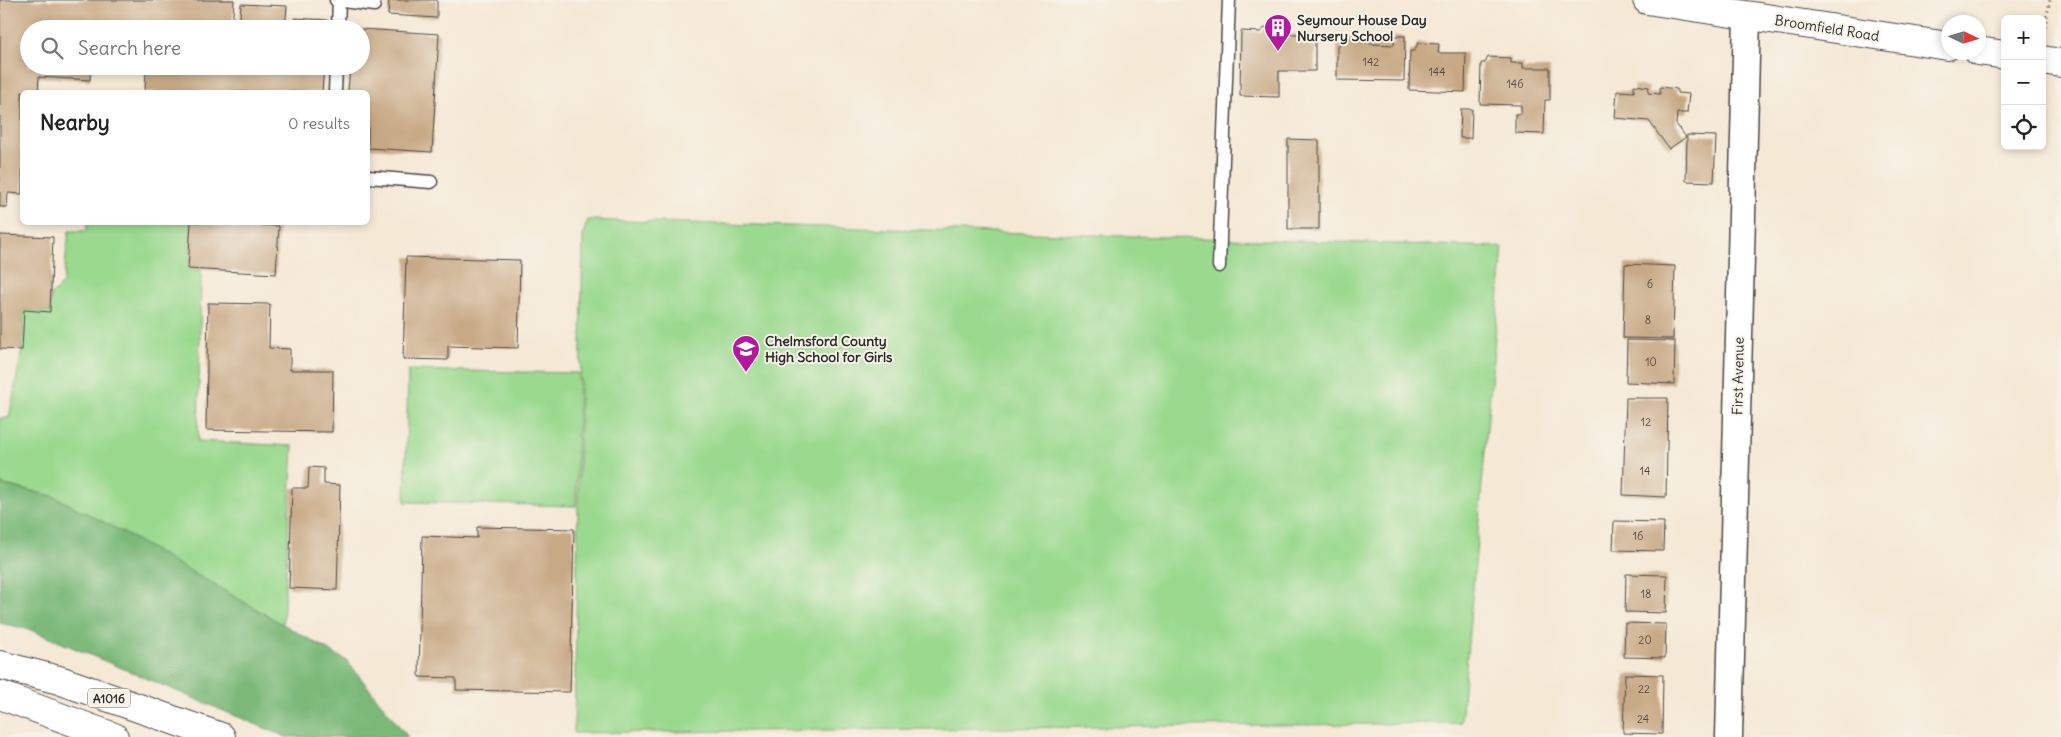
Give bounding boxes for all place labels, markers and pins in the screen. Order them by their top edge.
place label: Seymour House Day Nursery School [1297,11,1427,45]
building icon: Seymour House Day Nursery School [1263,13,1293,52]
place label: Chelmsford County High School for Girls [765,332,893,366]
school or university icon: Chelmsford County High School for Girls [731,334,761,373]

